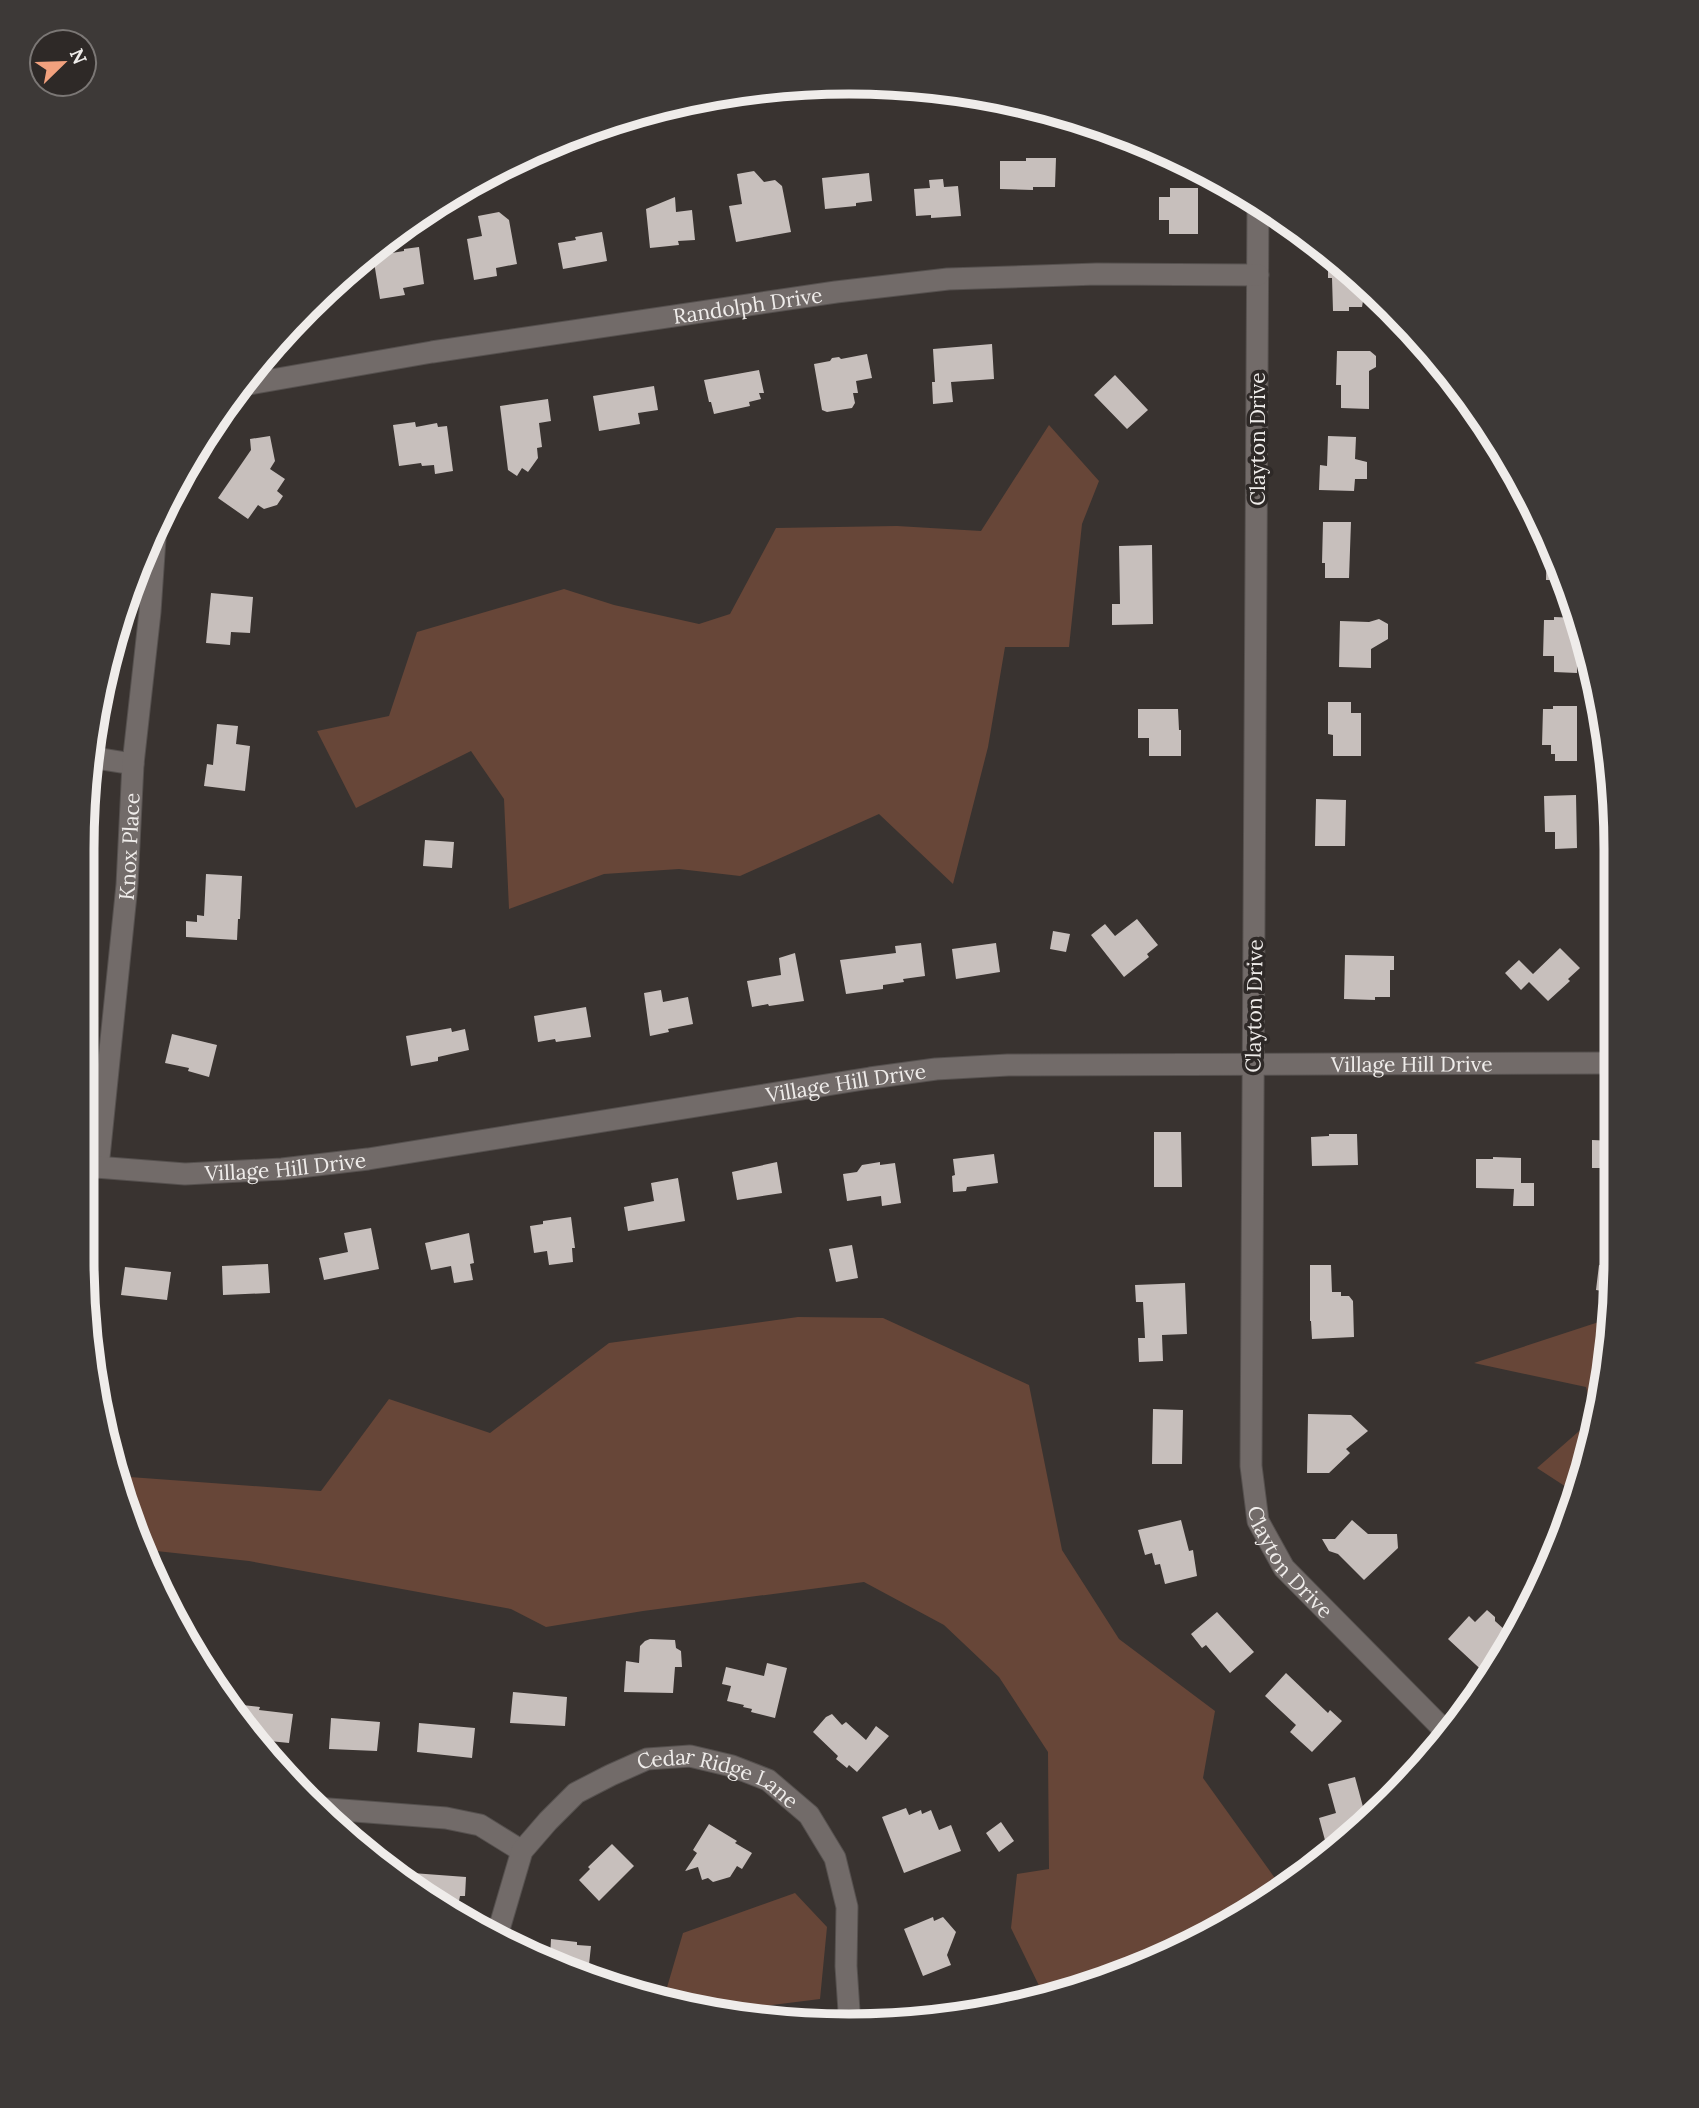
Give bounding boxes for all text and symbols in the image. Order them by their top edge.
north arrow [28,28,98,98]
text: N [65,45,93,68]
street label: Randolph Drive [671,281,824,330]
street label: Clayton Drive [1244,372,1271,506]
street label: Knox Place [112,792,145,902]
street label: Clayton Drive [1239,939,1269,1073]
street label: Village Hill Drive [1330,1050,1493,1077]
street label: Village Hill Drive [763,1057,928,1108]
street label: Village Hill Drive [203,1146,367,1187]
street label: Clayton Drive [1243,1504,1339,1623]
street label: Cedar Ridge Lane [632,1742,804,1814]

